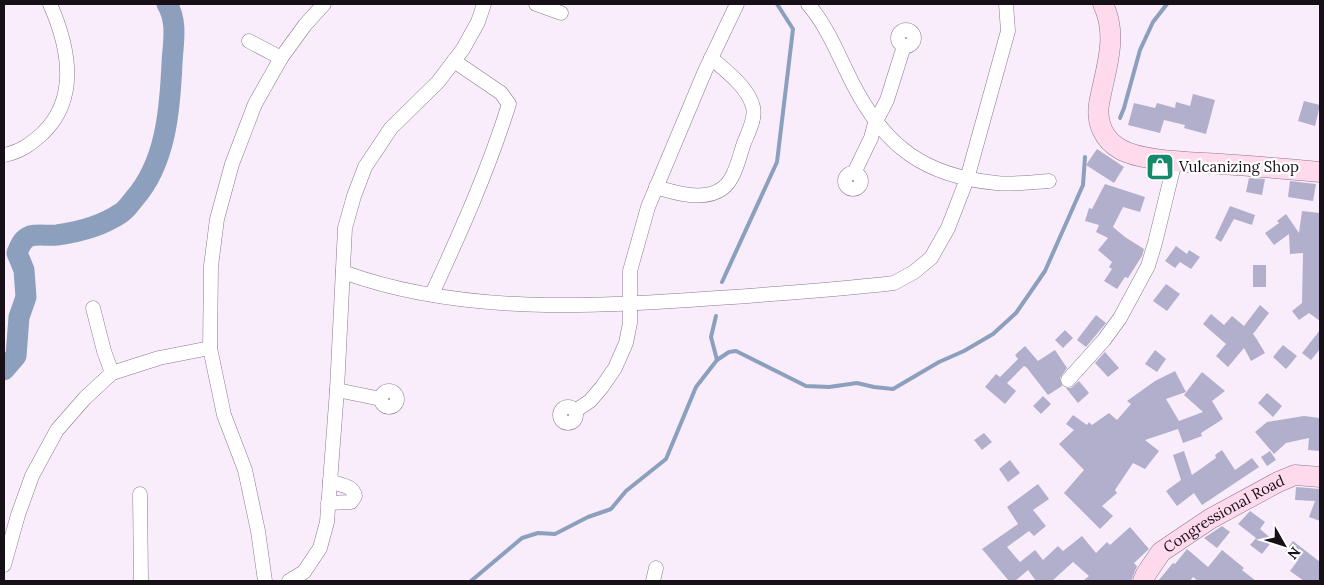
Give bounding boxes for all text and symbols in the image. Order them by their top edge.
shop icon: Vulcanizing Shop [1145,152,1175,182]
place label: Vulcanizing Shop [1178,157,1299,176]
street label: Congressional Road [1159,470,1287,557]
north arrow [1259,520,1309,570]
text: N [1284,543,1305,563]

